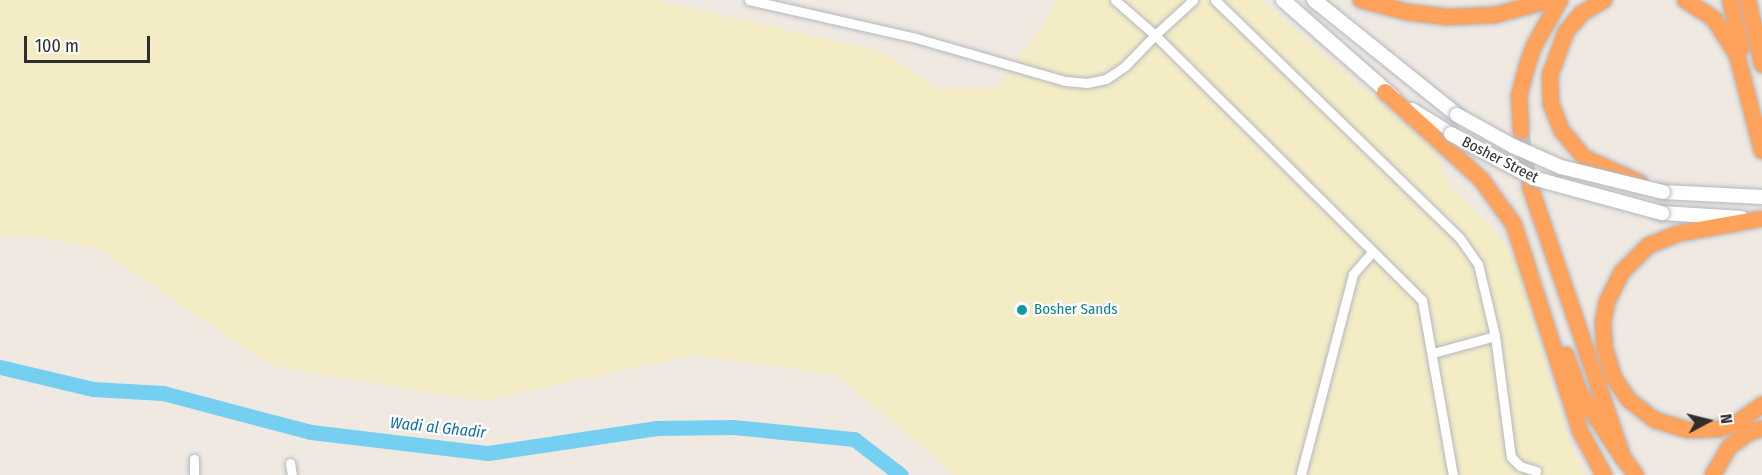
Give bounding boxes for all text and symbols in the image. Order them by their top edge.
scale bar [27,24,153,62]
text: 100 m [35,35,79,57]
street label: Bosher Street [1459,133,1541,187]
place label: Bosher Sands [1034,301,1118,319]
marker: Bosher Sands [1015,303,1029,317]
north arrow [1678,391,1738,451]
water label: Wadi al Ghadir [389,413,487,443]
text: N [1716,413,1736,425]

